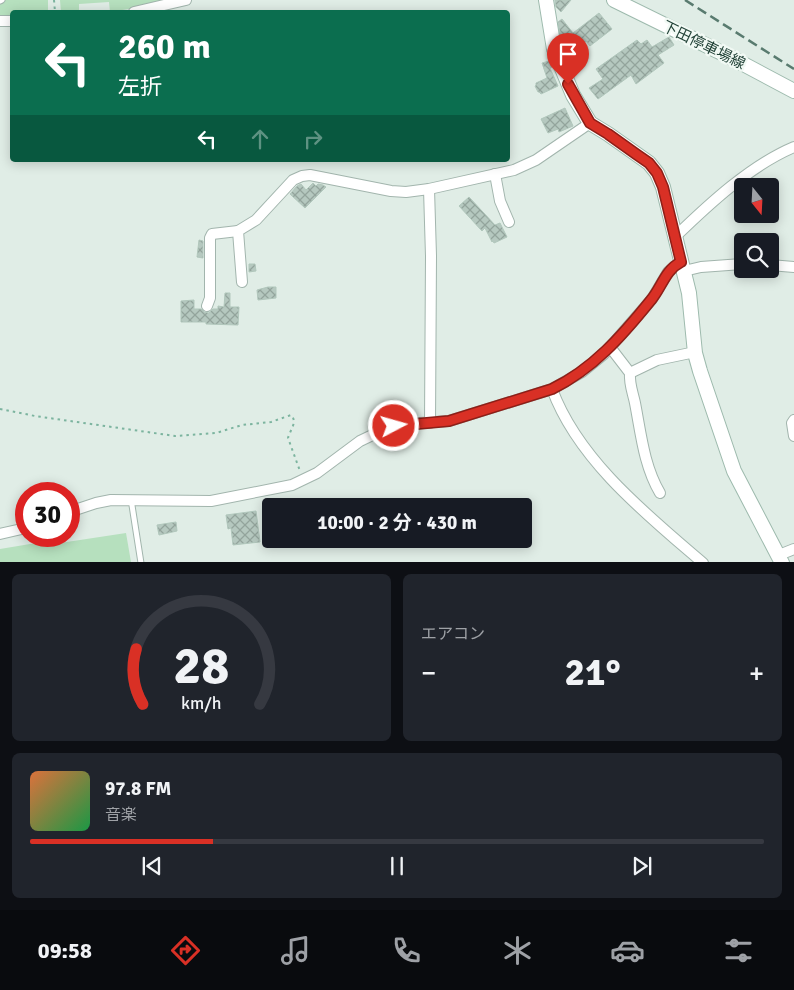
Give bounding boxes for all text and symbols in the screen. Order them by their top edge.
street label: 下田停車場線 [660,17,748,73]
text: 260 m [118,25,211,68]
icon: left [35,30,100,95]
pin [547,33,589,84]
icon: arrive [554,40,582,68]
text: 左折 [118,73,162,100]
icon: left [193,125,221,153]
icon: ahead [246,125,274,153]
icon: right [299,125,327,153]
north arrow [734,178,779,222]
map controls [734,178,779,278]
button: search [734,233,779,278]
position arrow [367,399,419,451]
speed limit sign: 30 [15,482,80,547]
text: 10:00 · 2 分 · 430 m [317,511,477,535]
text: エアコン [421,624,485,644]
text: 28 [173,634,230,698]
text: 21° [564,649,621,696]
text: − [421,656,436,690]
text: + [749,656,764,690]
text: km/h [181,692,222,714]
text: 97.8 FM [105,777,171,801]
text: 音楽 [105,805,137,825]
icon: previous [138,852,166,880]
icon: pause [383,852,411,880]
icon: next [628,852,656,880]
icon: directions [168,933,203,968]
icon: music [278,933,313,968]
icon: phone [389,933,424,968]
icon: climate [500,933,535,968]
icon: car [610,933,645,968]
icon: filters [721,933,756,968]
text: 09:58 [38,937,92,964]

